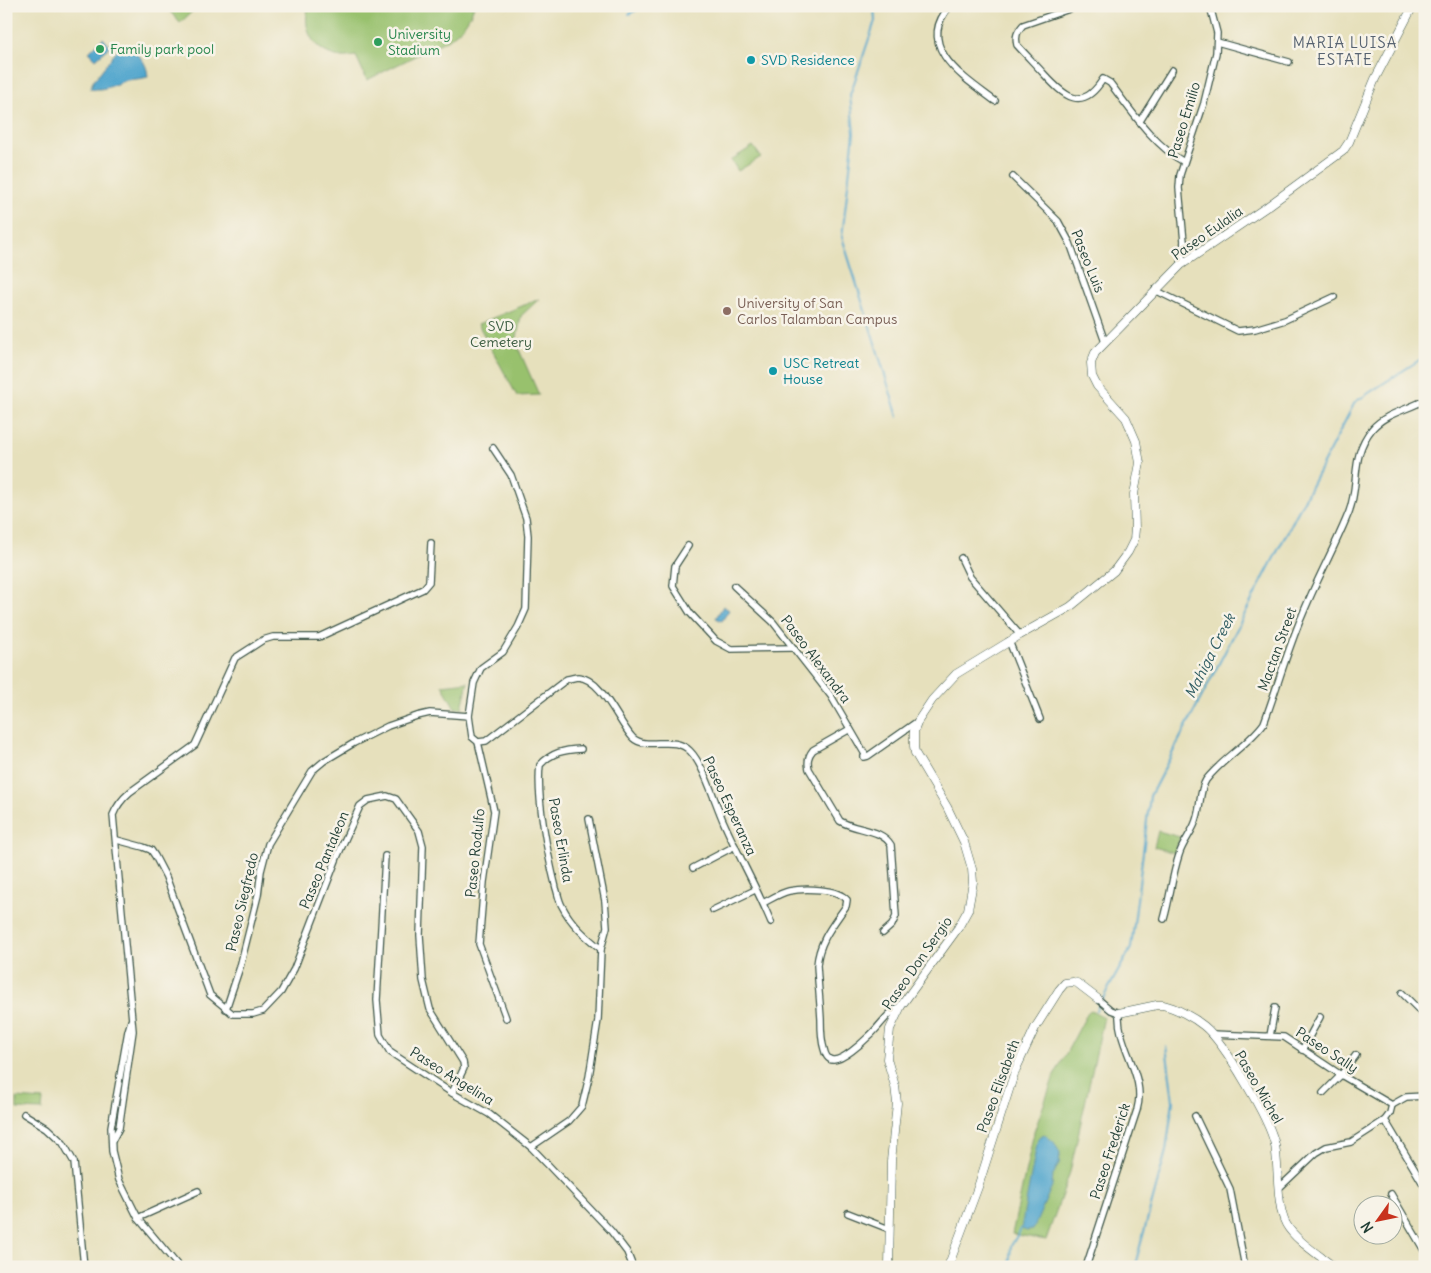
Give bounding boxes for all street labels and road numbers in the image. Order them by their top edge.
street label: Paseo Emilio [1164,80,1204,160]
street label: Paseo Eulalia [1168,202,1246,264]
street label: Paseo Luis [1067,227,1109,295]
street label: Mactan Street [1254,604,1301,693]
street label: Paseo Alexandra [777,611,855,707]
street label: Paseo Esperanza [699,753,761,859]
street label: Paseo Erlinda [545,796,577,884]
street label: Paseo Rodulfo [461,807,489,899]
street label: Paseo Pantaleon [295,808,353,912]
street label: Paseo Siegfredo [222,851,262,953]
street label: Paseo Don Sergio [878,913,956,1013]
street label: Paseo Sally [1292,1023,1362,1077]
street label: Paseo Elisabeth [973,1037,1023,1135]
street label: Paseo Angelina [407,1043,497,1109]
street label: Paseo Michel [1231,1047,1287,1127]
street label: Paseo Frederick [1086,1101,1134,1201]

